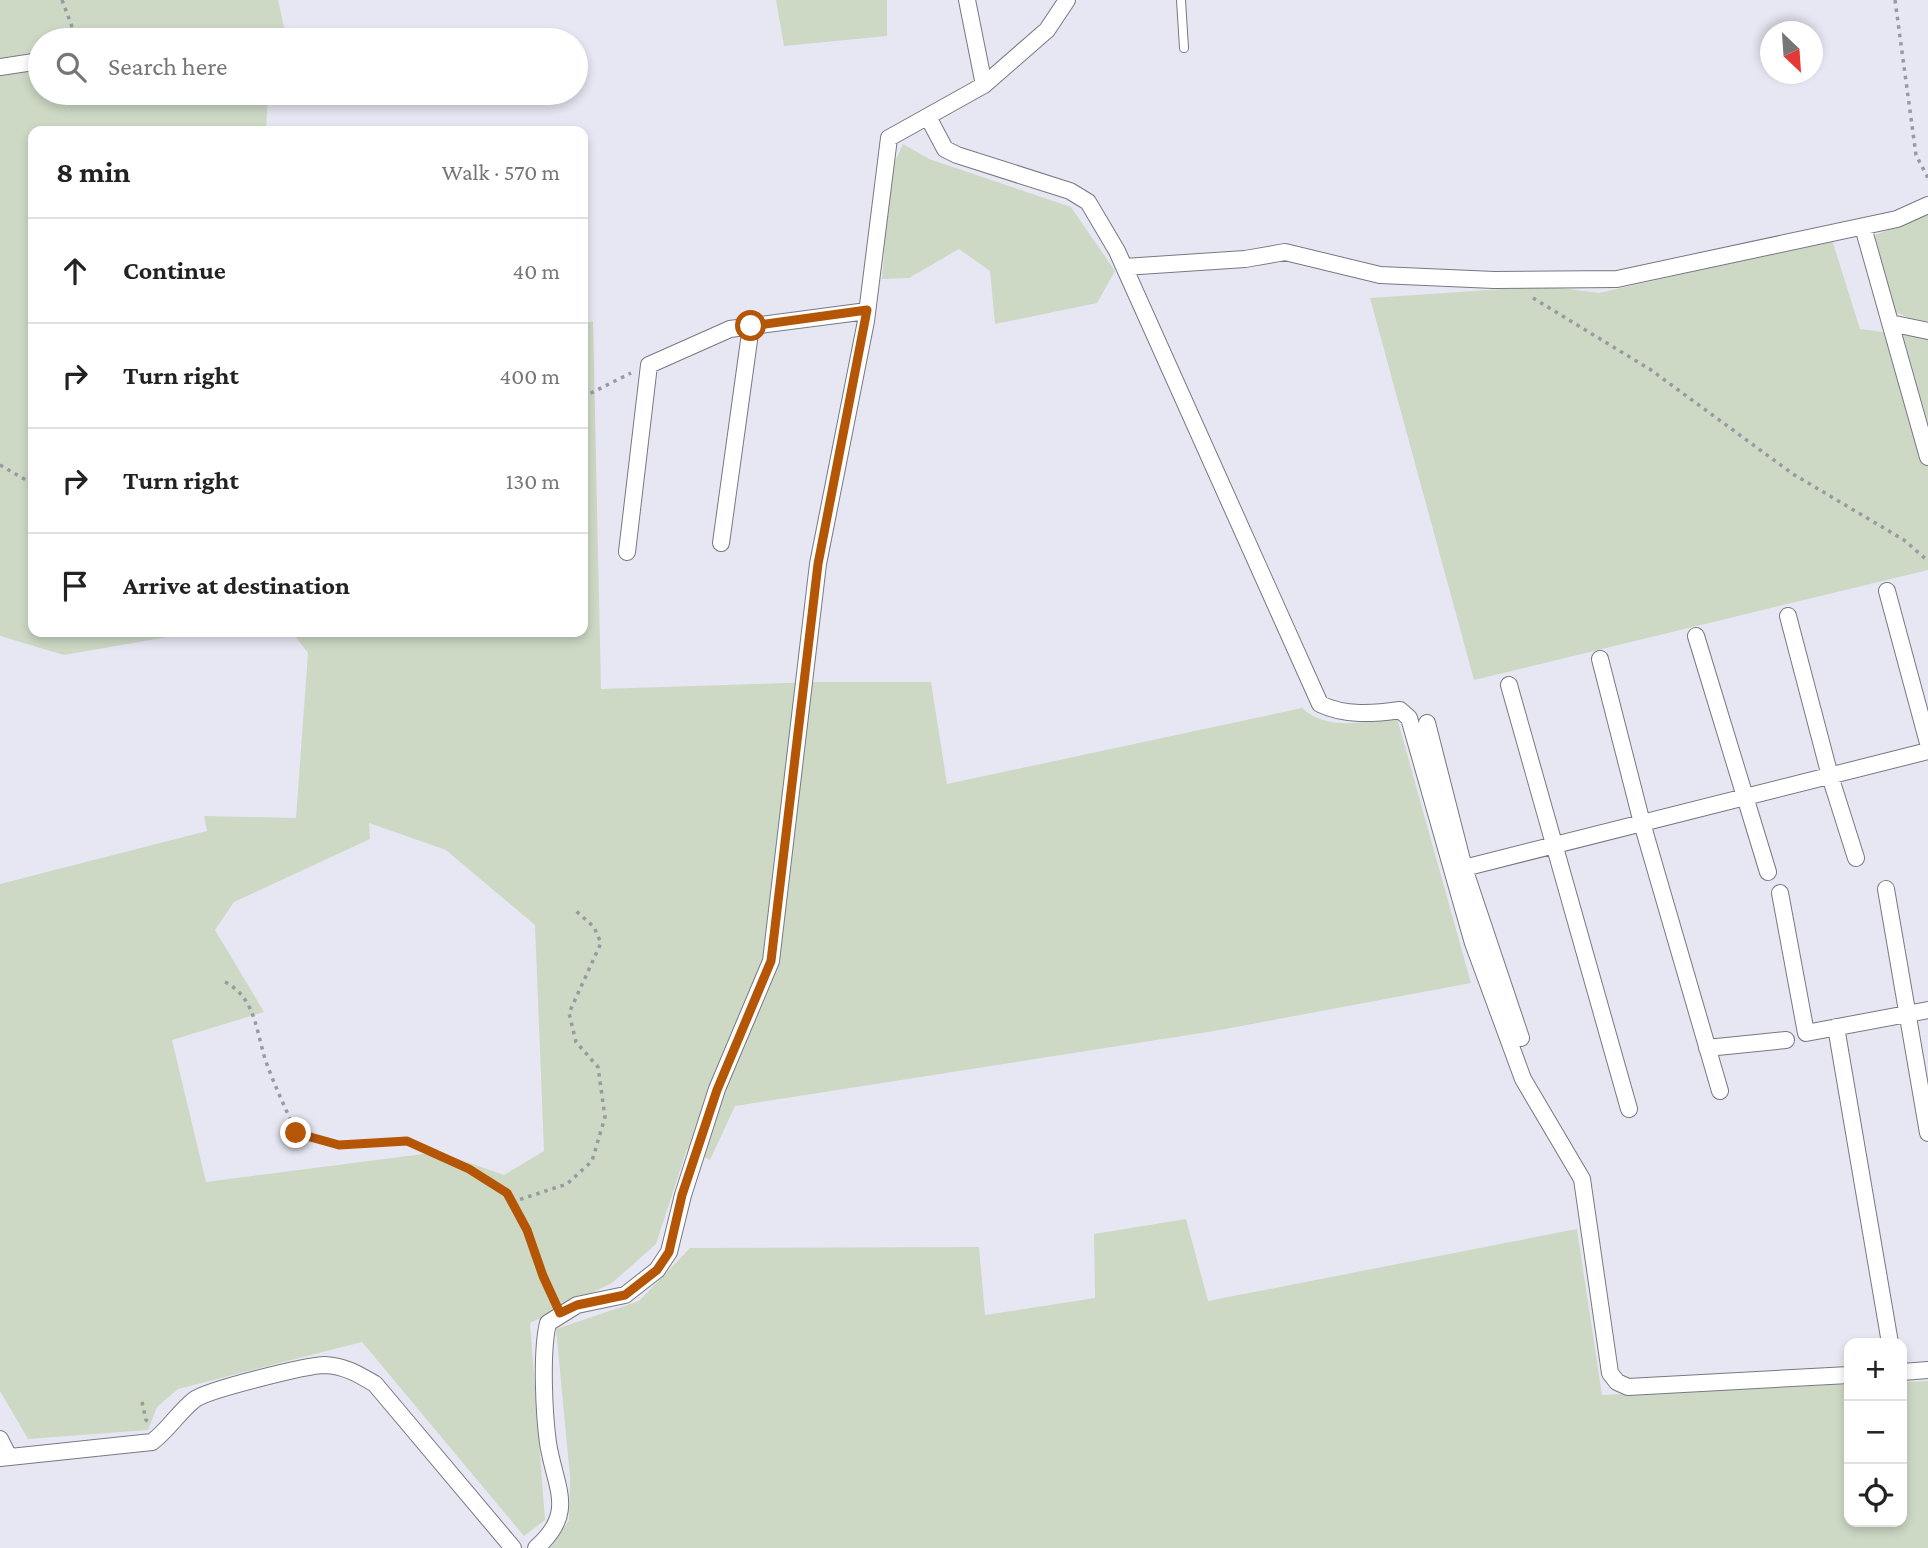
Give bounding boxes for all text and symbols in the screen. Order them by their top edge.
north arrow [1760,21,1823,84]
search box [28,28,588,105]
icon: search [52,48,90,86]
text: Search here [108,52,227,81]
text: 8 min [56,155,131,188]
text: Walk · 570 m [442,159,560,185]
icon: ahead [56,252,94,290]
text: Continue [123,256,226,285]
text: 40 m [512,258,560,284]
route start [735,310,766,341]
icon: right [56,357,94,395]
text: Turn right [123,361,239,390]
text: 400 m [499,363,560,389]
icon: right [56,462,94,500]
text: Turn right [123,466,239,495]
text: 130 m [506,468,560,494]
icon: arrive [56,567,94,605]
text: Arrive at destination [123,571,350,600]
route end [280,1117,311,1148]
map controls [1844,1338,1907,1527]
button: + [1844,1338,1907,1401]
button: − [1844,1401,1907,1464]
button: locate [1844,1464,1907,1527]

